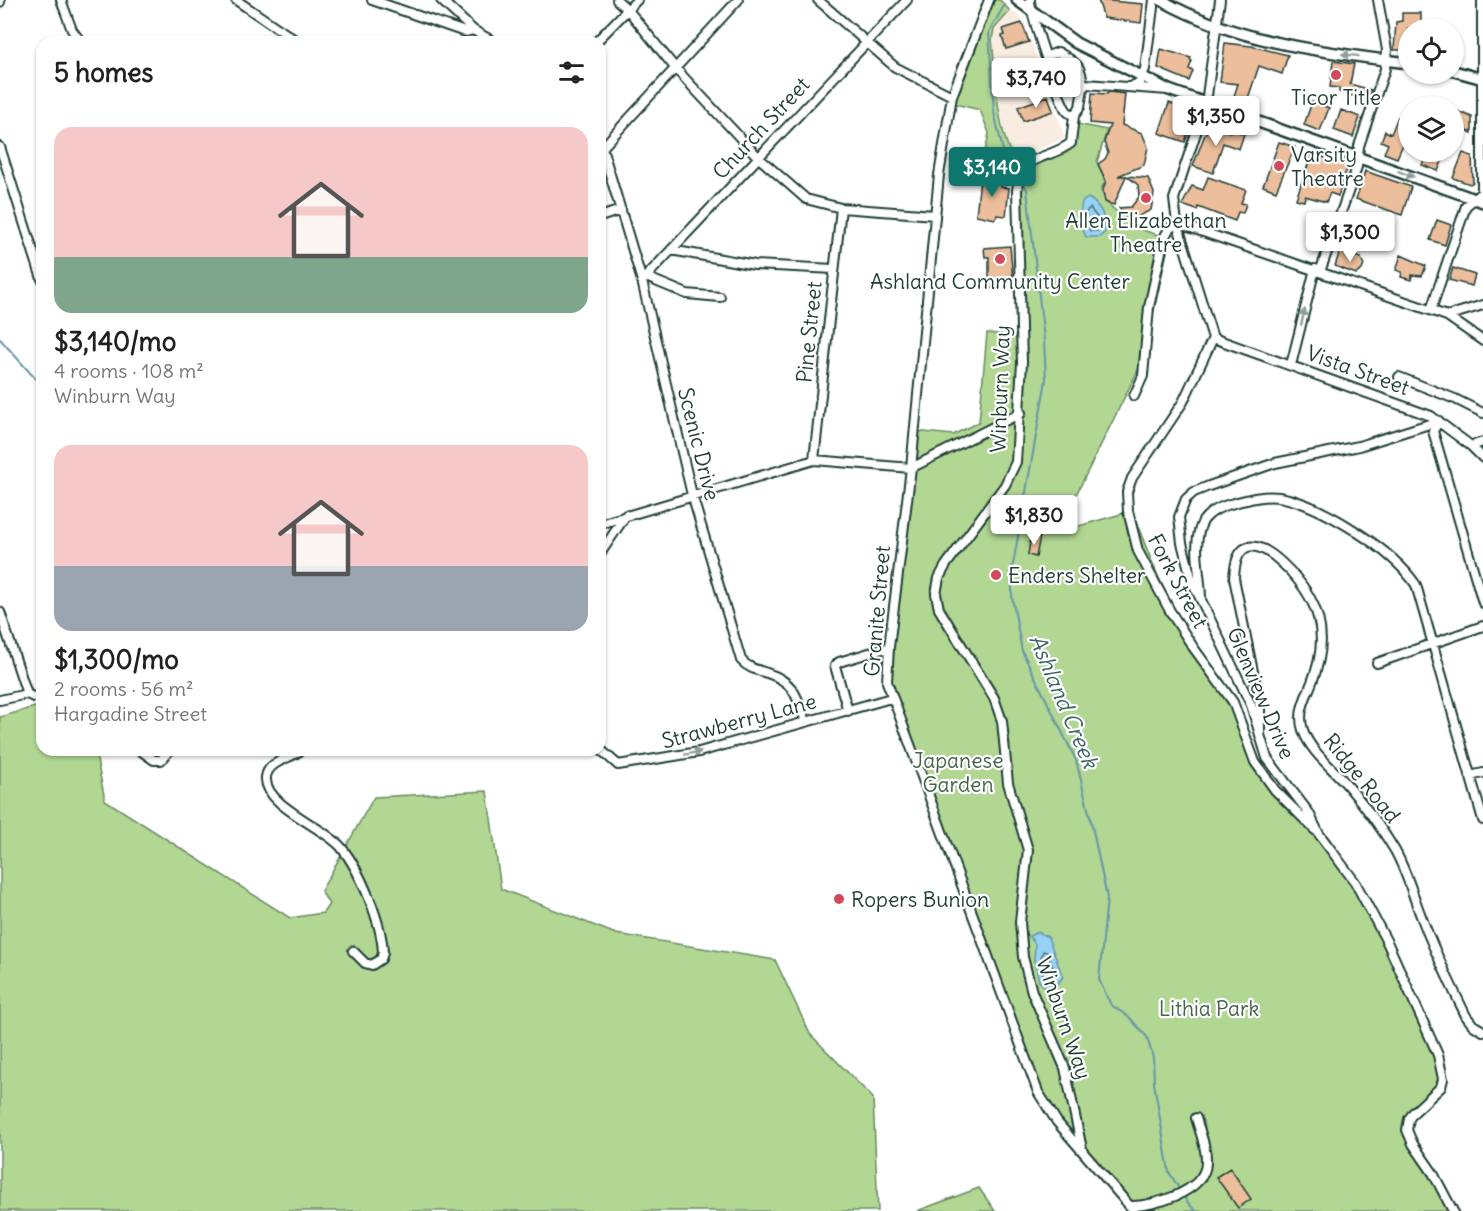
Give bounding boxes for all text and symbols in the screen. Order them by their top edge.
map controls [1398,18,1464,162]
button: locate [1398,18,1464,84]
one-way arrow [1341,51,1360,60]
text: 5 homes [54,56,153,89]
icon: filters [555,56,588,89]
pin: $3,740 [987,58,1085,109]
text: $3,740 [1006,65,1066,90]
marker: Ticor Title [1329,68,1343,82]
street label: Church Street [707,71,815,185]
place label: Ticor Title [1291,84,1381,111]
pin: $1,350 [1167,96,1265,147]
button: layers [1398,96,1464,162]
text: $1,350 [1187,103,1245,128]
place label: Varsity Theatre [1291,141,1364,192]
pin: $3,140 [943,147,1041,198]
text: $3,140 [963,154,1021,179]
marker: Varsity Theatre [1272,159,1286,173]
icon: home [267,166,375,274]
one-way arrow [1397,169,1415,179]
marker: Allen Elizabethan Theatre [1139,191,1153,205]
place label: Allen Elizabethan Theatre [1065,207,1227,258]
pin: $1,300 [1301,212,1399,263]
text: $1,300 [1320,219,1380,244]
marker: Ashland Community Center [993,252,1007,266]
place label: Ashland Community Center [870,268,1130,295]
street label: Pine Street [790,280,828,384]
one-way arrow [1298,308,1308,327]
text: $3,140/mo [54,325,176,358]
street label: Winburn Way [984,325,1016,453]
street label: Vista Street [1303,339,1413,401]
text: 4 rooms · 108 m² [54,358,204,383]
text: Winburn Way [54,383,176,408]
street label: Scenic Drive [672,385,726,503]
icon: home [267,484,375,592]
pin: $1,830 [985,495,1083,546]
text: $1,830 [1005,502,1063,527]
street label: Fork Street [1142,529,1214,633]
street label: Granite Street [858,544,896,678]
place label: Enders Shelter [1008,562,1146,589]
marker: Enders Shelter [989,568,1003,582]
street label: Glenview Drive [1221,623,1301,763]
water label: Ashland Creek [1023,630,1105,774]
text: $1,300/mo [54,643,179,676]
text: 2 rooms · 56 m² [54,676,194,701]
street label: Strawberry Lane [659,687,819,755]
text: Hargadine Street [54,701,207,726]
street label: Ridge Road [1318,728,1406,828]
park label: Japanese Garden [913,747,1003,798]
one-way arrow [684,748,703,757]
place label: Ropers Bunion [851,886,989,913]
marker: Ropers Bunion [832,892,846,906]
street label: Winburn Way [1030,953,1098,1083]
park label: Lithia Park [1159,995,1259,1022]

